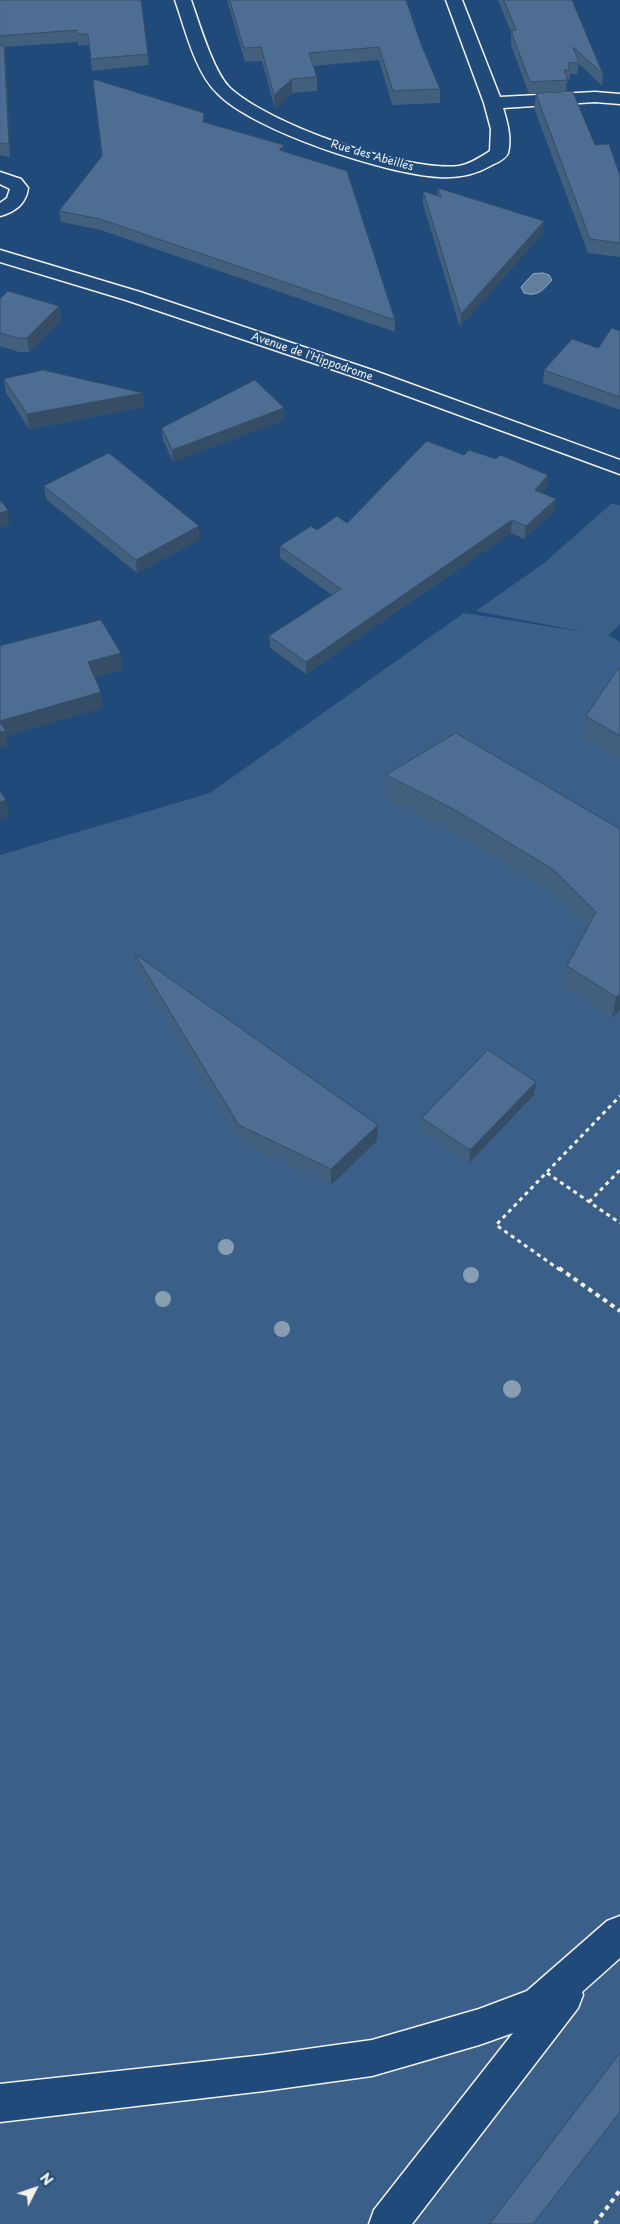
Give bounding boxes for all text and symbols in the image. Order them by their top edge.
street label: Rue des Abeilles [329,138,415,174]
street label: Avenue de l'Hippodrome [250,330,374,384]
north arrow [10,2164,60,2214]
text: N [35,2168,58,2190]

